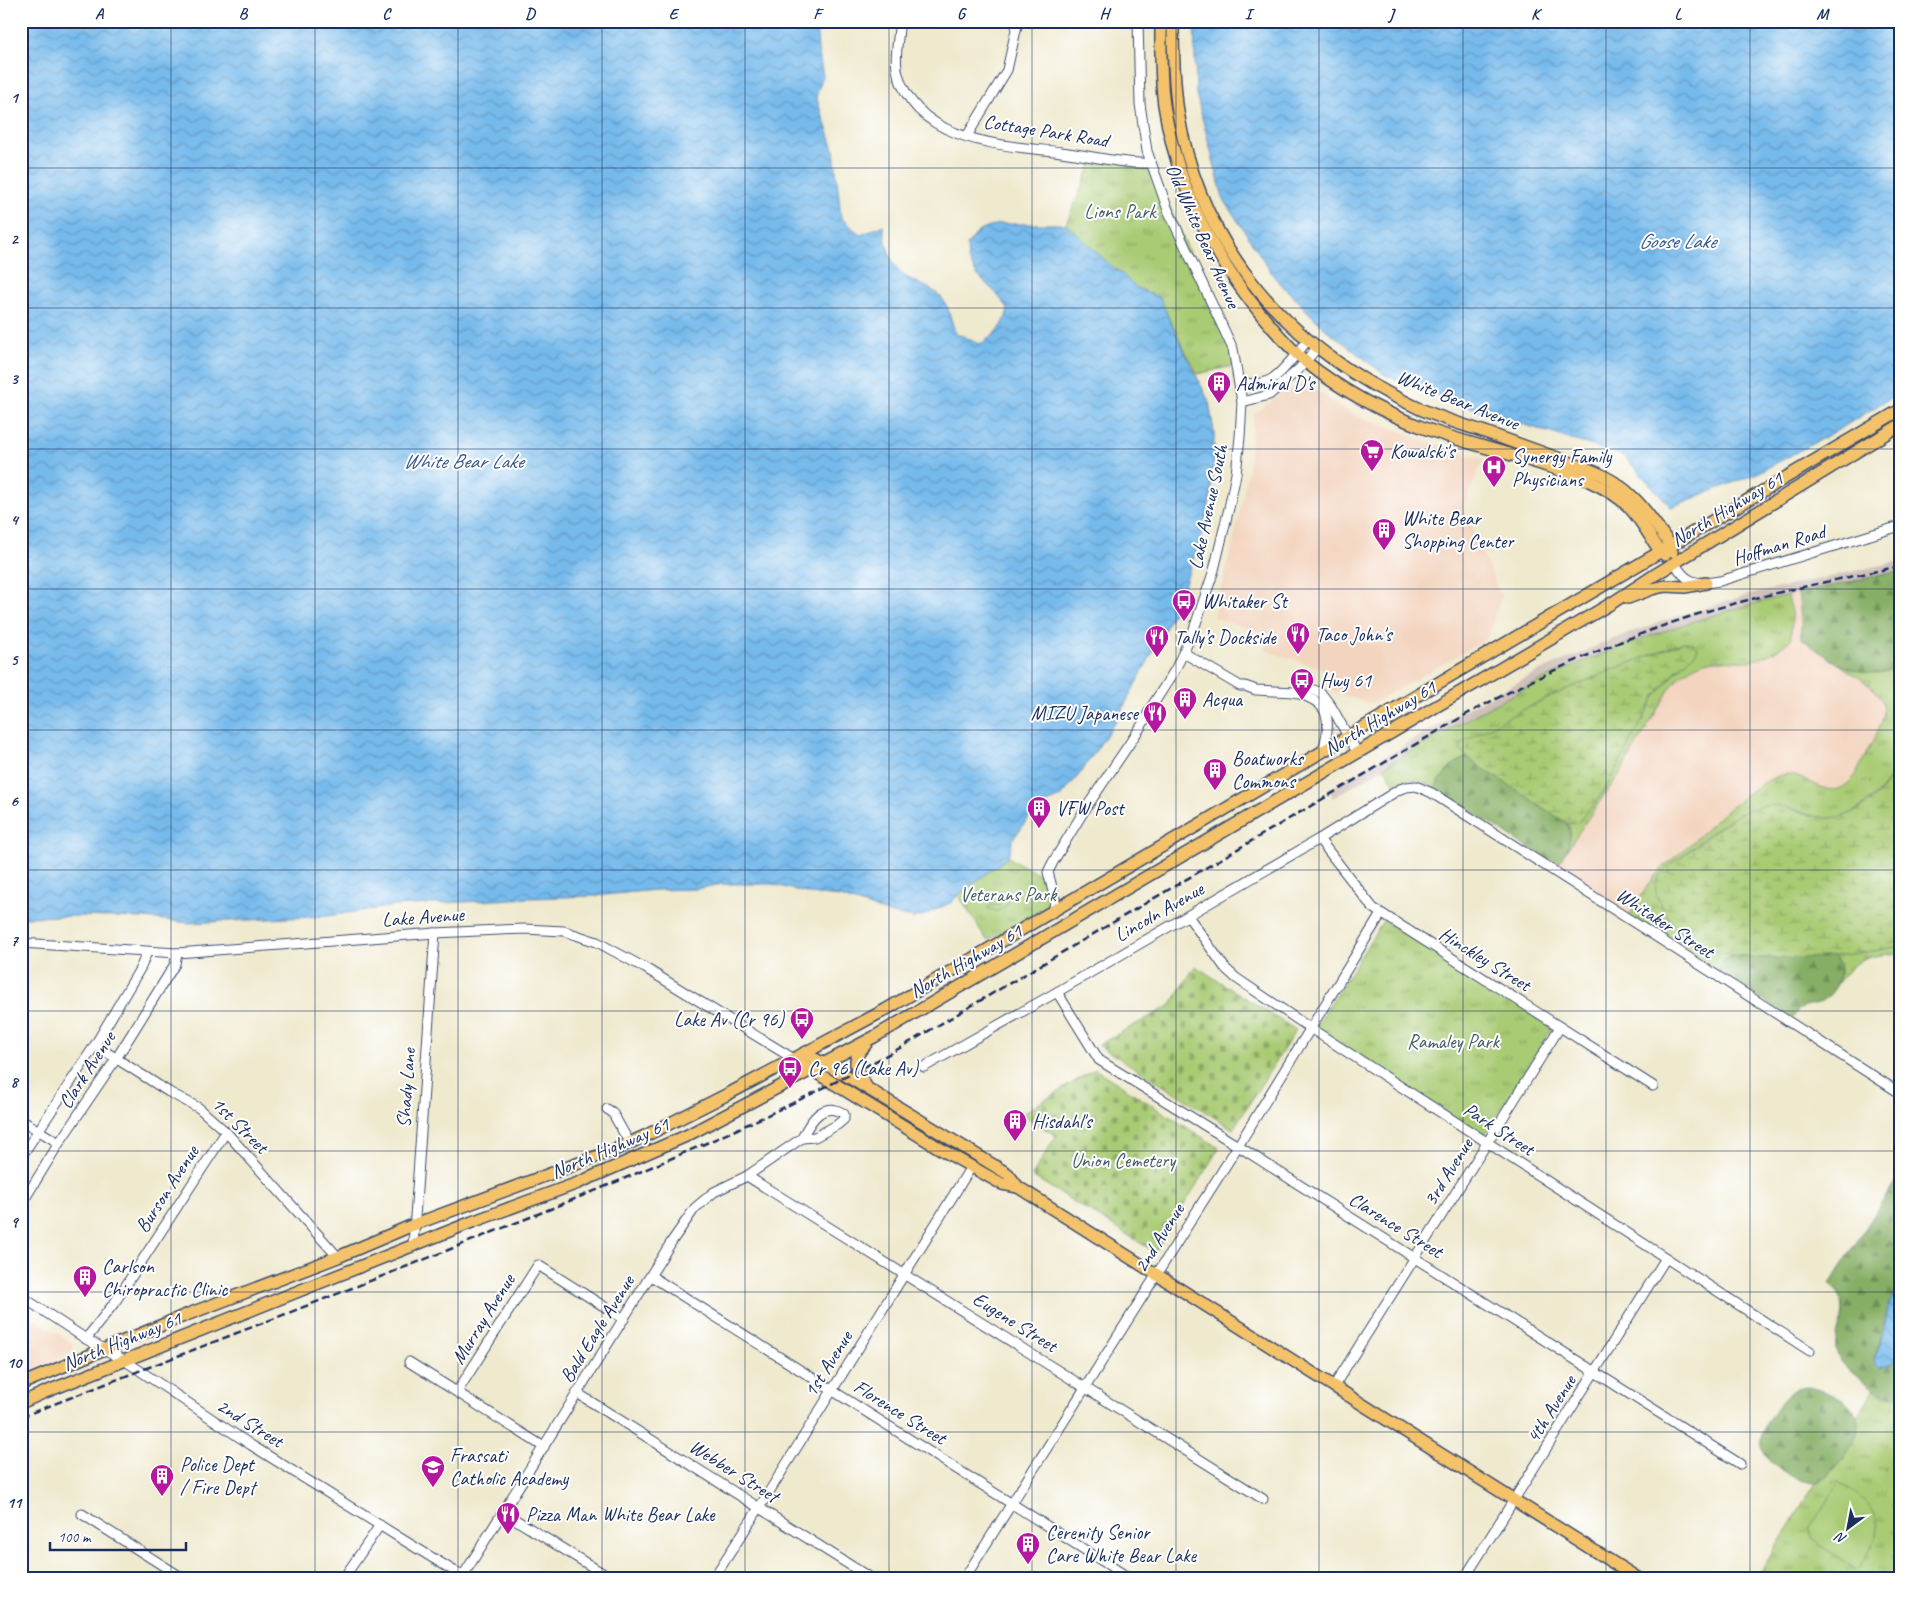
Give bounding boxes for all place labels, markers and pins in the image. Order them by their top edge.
building icon: Admiral D's [1206,370,1232,404]
place label: Admiral D's [1236,371,1316,396]
supermarket icon: Kowalski's [1359,438,1385,472]
place label: Kowalski's [1390,439,1457,464]
place label: Synergy Family Physicians [1512,444,1613,492]
hospital icon: Synergy Family Physicians [1481,454,1507,488]
place label: White Bear Shopping Center [1402,506,1515,554]
building icon: White Bear Shopping Center [1371,517,1397,551]
bus stop icon: Whitaker St [1171,588,1197,622]
place label: Whitaker St [1202,589,1289,614]
restaurant icon: Taco John's [1285,621,1311,655]
place label: Taco John's [1316,622,1394,647]
restaurant icon: Tally’s Dockside [1144,624,1170,658]
place label: Tally’s Dockside [1174,625,1277,650]
bus stop icon: Hwy 61 [1289,667,1315,701]
place label: Hwy 61 [1320,668,1372,693]
building icon: Acqua [1172,686,1198,720]
place label: Acqua [1202,687,1244,712]
restaurant icon: MIZU Japanese [1142,700,1168,734]
place label: MIZU Japanese [1031,701,1139,726]
place label: Boatworks Commons [1232,746,1305,794]
building icon: Boatworks Commons [1202,757,1228,791]
building icon: VFW Post [1026,795,1052,829]
place label: VFW Post [1056,796,1126,821]
bus stop icon: Lake Av (Cr 96) [789,1006,815,1040]
place label: Lake Av (Cr 96) [674,1007,785,1032]
bus stop icon: Cr 96 (Lake Av) [777,1055,803,1089]
place label: Cr 96 (Lake Av) [808,1056,919,1081]
building icon: Hisdahl's [1002,1108,1028,1142]
place label: Hisdahl's [1032,1109,1094,1134]
place label: Carlson Chiropractic Clinic [102,1254,228,1302]
building icon: Carlson Chiropractic Clinic [72,1264,98,1298]
place label: Frassati Catholic Academy [450,1443,569,1491]
place label: Police Dept / Fire Dept [180,1452,259,1500]
school or university icon: Frassati Catholic Academy [420,1454,446,1488]
building icon: Police Dept / Fire Dept [149,1463,175,1497]
restaurant icon: Pizza Man White Bear Lake [495,1501,521,1535]
place label: Pizza Man White Bear Lake [526,1502,716,1527]
place label: Cerenity Senior Care White Bear Lake [1046,1520,1197,1568]
building icon: Cerenity Senior Care White Bear Lake [1015,1531,1041,1565]

